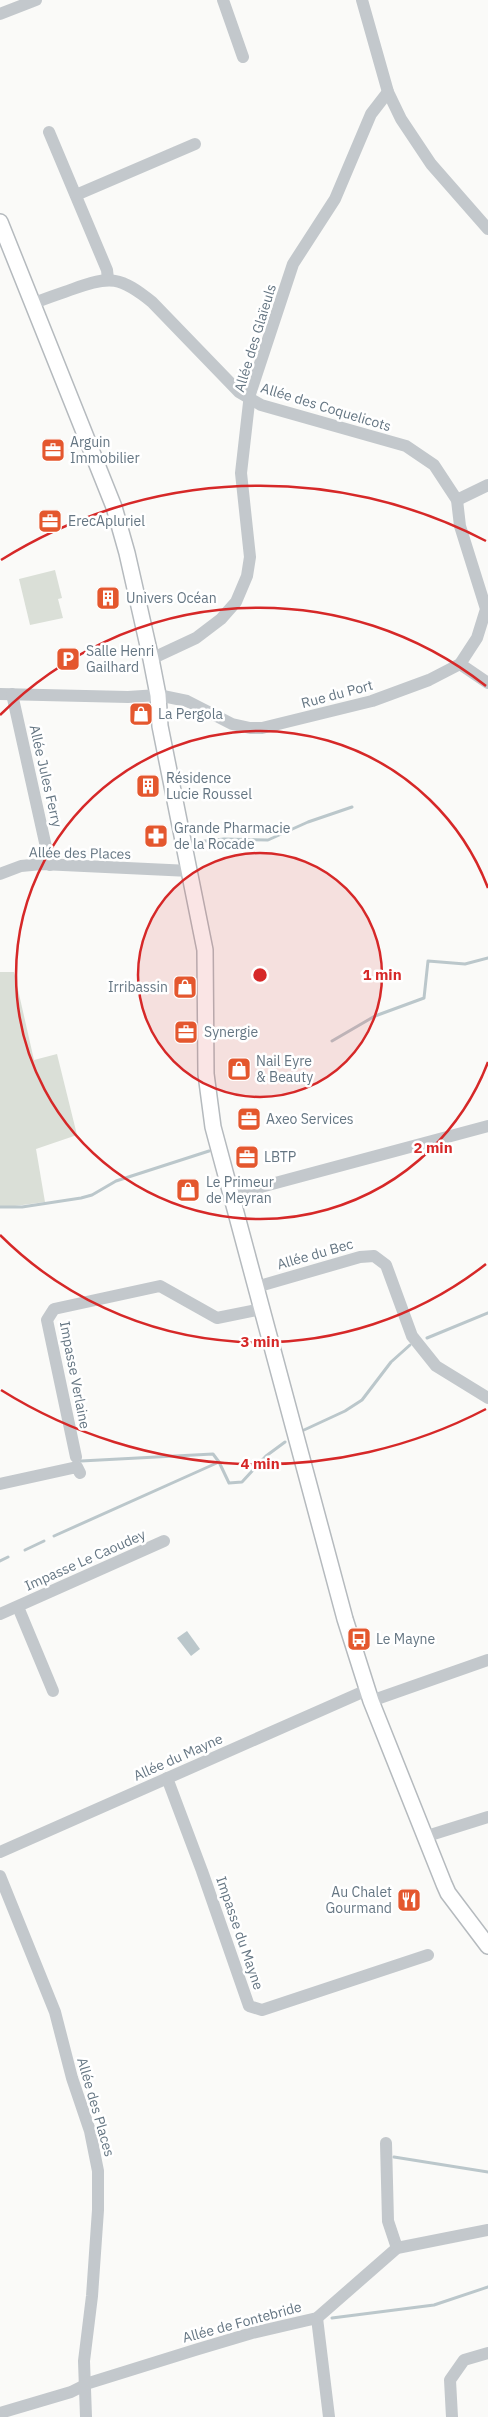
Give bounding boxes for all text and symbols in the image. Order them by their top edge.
street label: Allée des Glaïeuls [230,282,280,394]
street label: Allée des Coquelicots [259,379,393,435]
place label: Arguin Immobilier [70,433,140,467]
office icon: Arguin Immobilier [40,437,66,463]
office icon: ErecApluriel [37,508,63,534]
place label: ErecApluriel [68,512,145,530]
building icon: Univers Océan [95,585,121,611]
place label: Univers Océan [126,589,217,607]
place label: Salle Henri Gailhard [86,642,154,676]
parking icon: Salle Henri Gailhard [55,646,81,672]
street label: Rue du Port [299,676,375,712]
shop icon: La Pergola [128,701,154,727]
place label: La Pergola [158,705,223,723]
street label: Allée Jules Ferry [25,723,67,829]
place label: Résidence Lucie Roussel [166,769,252,803]
building icon: Résidence Lucie Roussel [135,773,161,799]
place label: Grande Pharmacie de la Rocade [174,819,291,853]
pharmacy icon: Grande Pharmacie de la Rocade [143,823,169,849]
street label: Allée des Places [29,843,132,863]
text: 1 min [362,965,402,984]
centre of rings [251,966,269,984]
shop icon: Irribassin [172,974,198,1000]
place label: Irribassin [108,978,168,996]
office icon: Synergie [173,1019,199,1045]
place label: Synergie [204,1023,258,1041]
place label: Nail Eyre & Beauty [256,1052,313,1086]
shop icon: Nail Eyre & Beauty [226,1056,252,1082]
office icon: Axeo Services [236,1106,262,1132]
place label: Axeo Services [266,1110,354,1128]
text: 2 min [413,1138,453,1157]
office icon: LBTP [234,1144,260,1170]
place label: LBTP [264,1148,296,1166]
place label: Le Primeur de Meyran [206,1173,274,1207]
shop icon: Le Primeur de Meyran [175,1177,201,1203]
street label: Allée du Bec [275,1235,355,1273]
street label: Impasse Verlaine [56,1320,94,1431]
text: 3 min [240,1332,280,1351]
text: 4 min [240,1454,280,1473]
street label: Impasse Le Caoudey [22,1525,148,1595]
bus stop icon: Le Mayne [346,1626,372,1652]
place label: Le Mayne [376,1630,436,1648]
street label: Allée du Mayne [130,1729,226,1785]
street label: Impasse du Mayne [212,1874,268,1992]
place label: Au Chalet Gourmand [326,1883,392,1917]
restaurant icon: Au Chalet Gourmand [396,1887,422,1913]
street label: Allée des Places [73,2055,119,2159]
street label: Allée de Fontebride [180,2297,304,2347]

